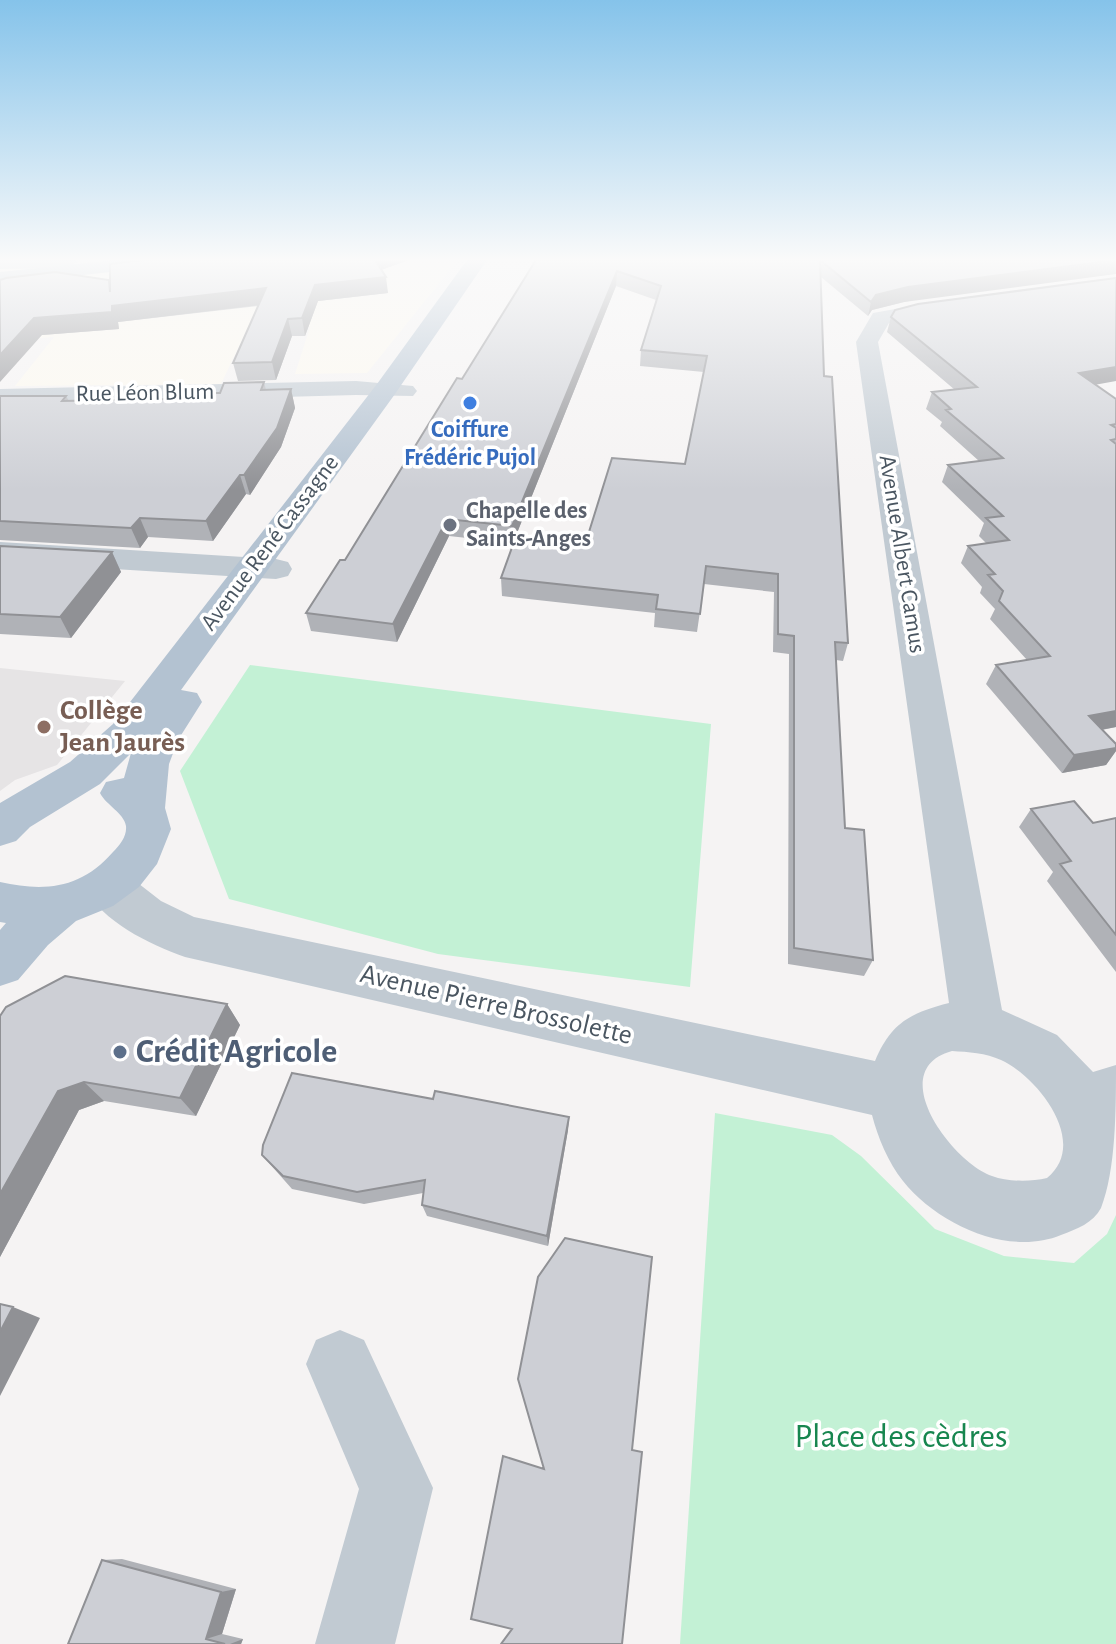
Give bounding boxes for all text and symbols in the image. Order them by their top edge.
street label: Rue Léon Blum [75,380,215,406]
marker: Coiffure Frédéric Pujol [461,394,479,412]
place label: Coiffure Frédéric Pujol [404,418,536,470]
street label: Avenue René Cassagne [197,451,343,635]
street label: Avenue Albert Camus [874,453,930,655]
place label: Chapelle des Saints-Anges [466,499,591,551]
marker: Chapelle des Saints-Anges [441,516,459,534]
place label: Collège Jean Jaurès [60,697,185,757]
marker: Collège Jean Jaurès [35,718,53,736]
street label: Avenue Pierre Brossolette [357,960,635,1050]
place label: Crédit Agricole [136,1035,337,1069]
marker: Crédit Agricole [111,1043,129,1061]
park label: Place des cèdres [794,1420,1008,1454]

